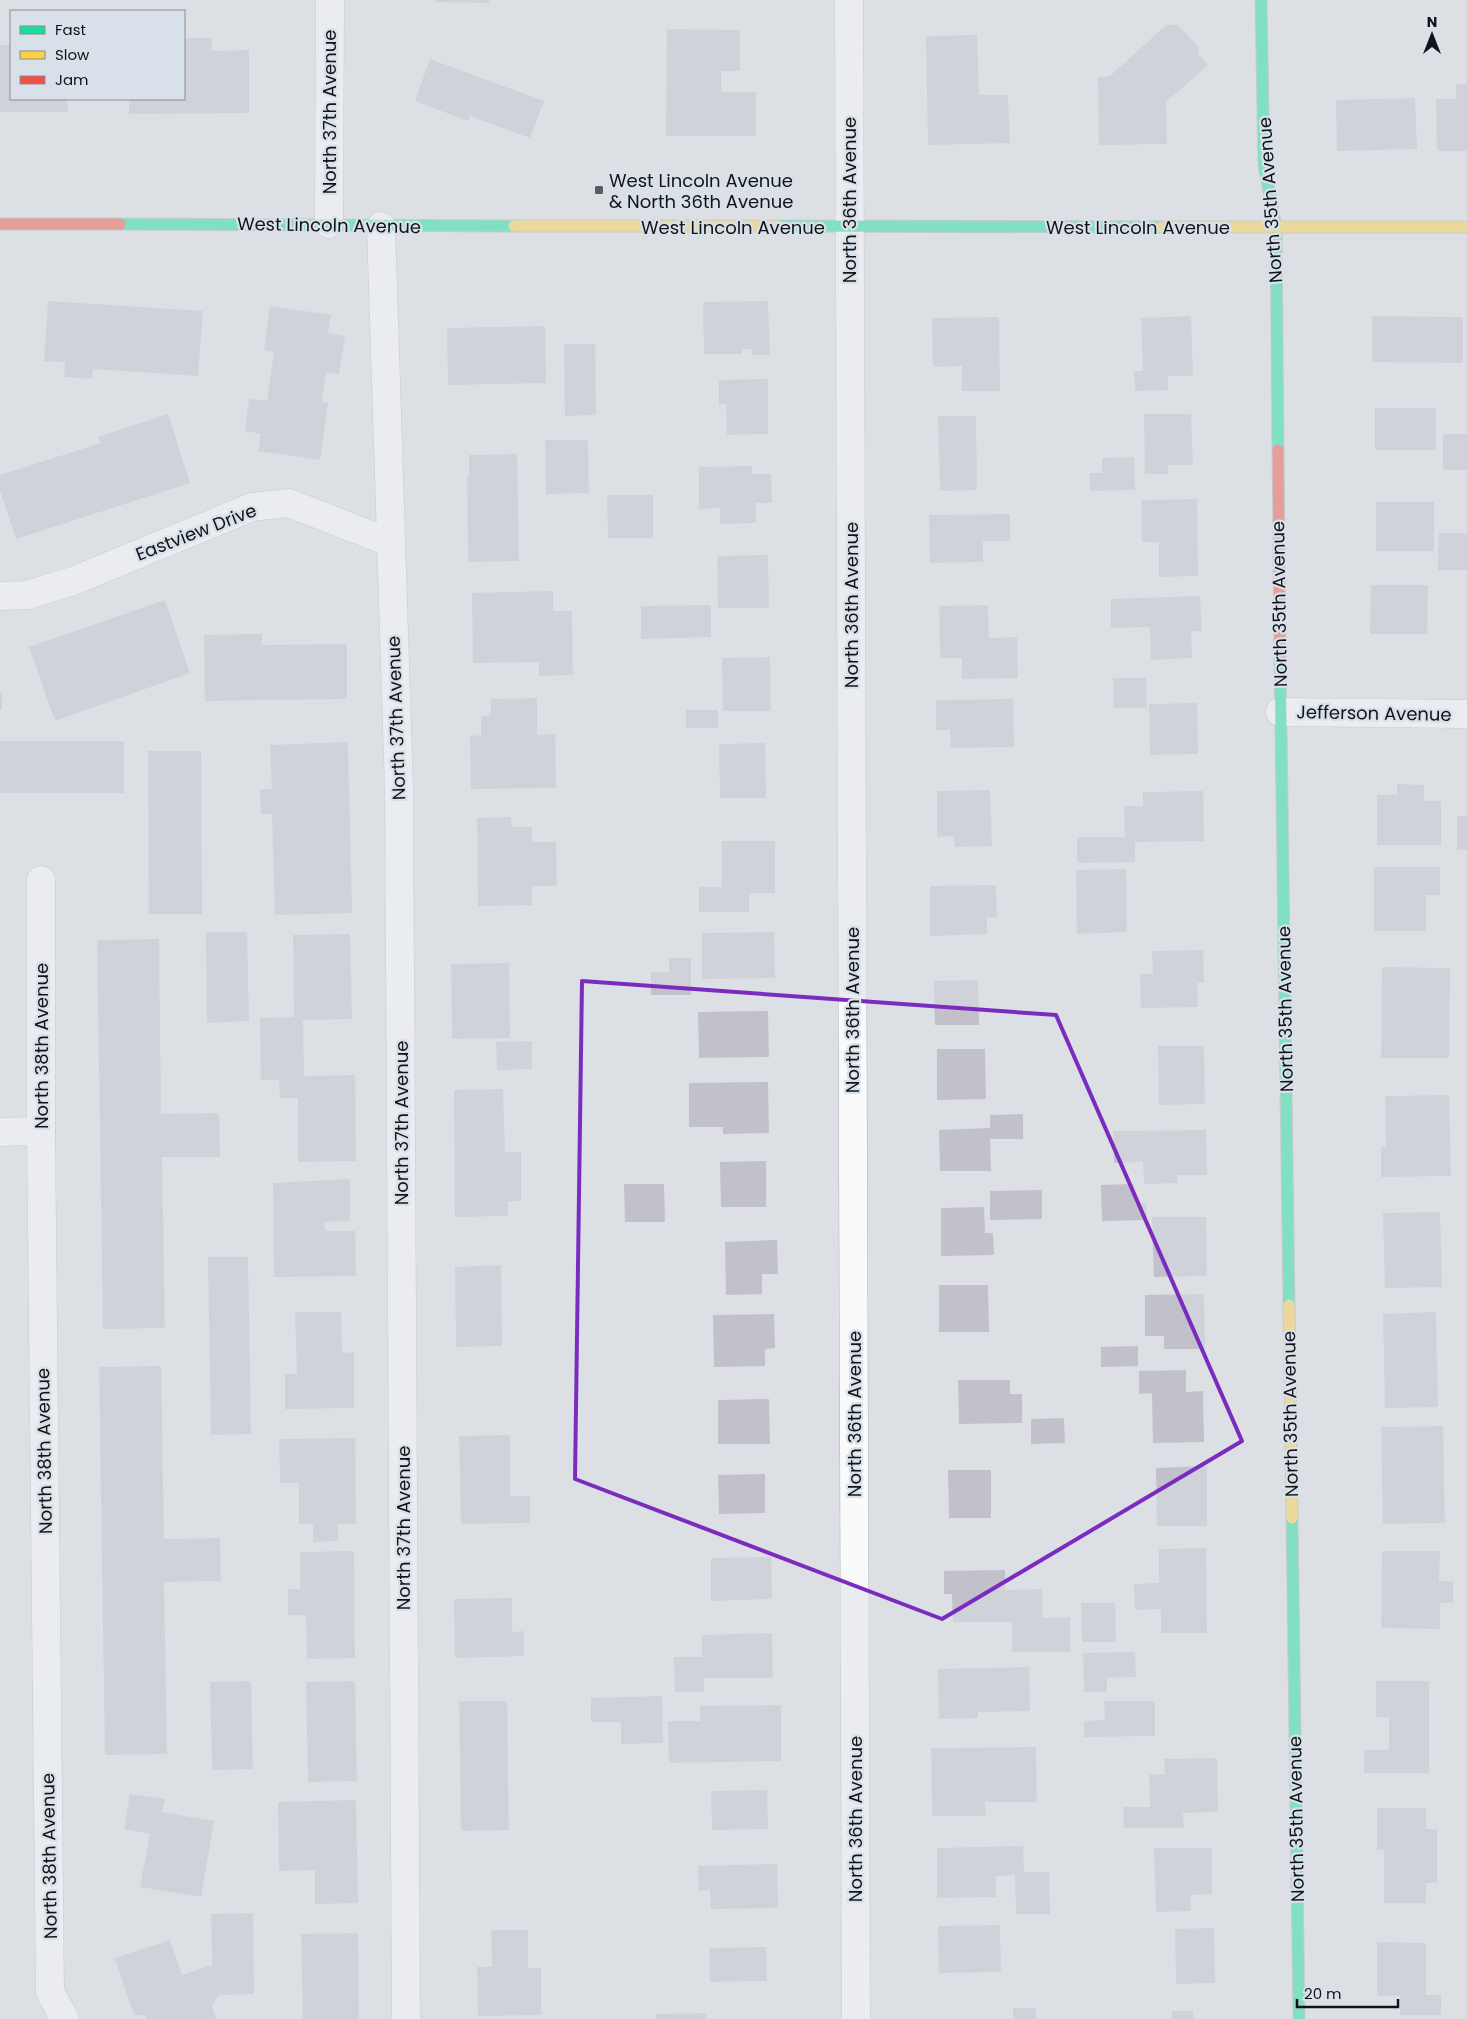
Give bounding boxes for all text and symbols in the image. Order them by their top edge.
legend [10,10,185,100]
north arrow [1407,10,1457,60]
text: N [1427,12,1437,32]
text: Fast [55,19,86,40]
street label: North 37th Avenue [317,30,342,194]
text: Slow [55,44,90,65]
text: Jam [55,69,89,90]
street label: North 35th Avenue [1252,116,1288,284]
street label: North 36th Avenue [837,117,862,283]
place label: West Lincoln Avenue & North 36th Avenue [609,168,793,214]
marker: West Lincoln Avenue & North 36th Avenue [593,184,605,196]
street label: West Lincoln Avenue [237,211,421,239]
street label: West Lincoln Avenue [641,215,825,240]
street label: West Lincoln Avenue [1046,215,1230,240]
street label: Eastview Drive [132,497,260,567]
street label: North 35th Avenue [1265,521,1293,687]
street label: North 36th Avenue [839,522,864,688]
street label: North 37th Avenue [381,635,411,801]
street label: Jefferson Avenue [1296,699,1452,727]
street label: North 35th Avenue [1271,926,1299,1092]
street label: North 36th Avenue [840,927,865,1093]
street label: North 38th Avenue [29,963,54,1129]
street label: North 37th Avenue [389,1041,414,1205]
street label: North 36th Avenue [842,1331,867,1497]
street label: North 35th Avenue [1276,1331,1304,1497]
street label: North 38th Avenue [30,1368,58,1534]
street label: North 37th Avenue [391,1446,416,1610]
street label: North 36th Avenue [843,1736,868,1902]
street label: North 35th Avenue [1282,1736,1310,1902]
street label: North 38th Avenue [35,1773,63,1939]
scale bar [1297,1976,1398,2008]
text: 20 m [1304,1983,1342,2004]

